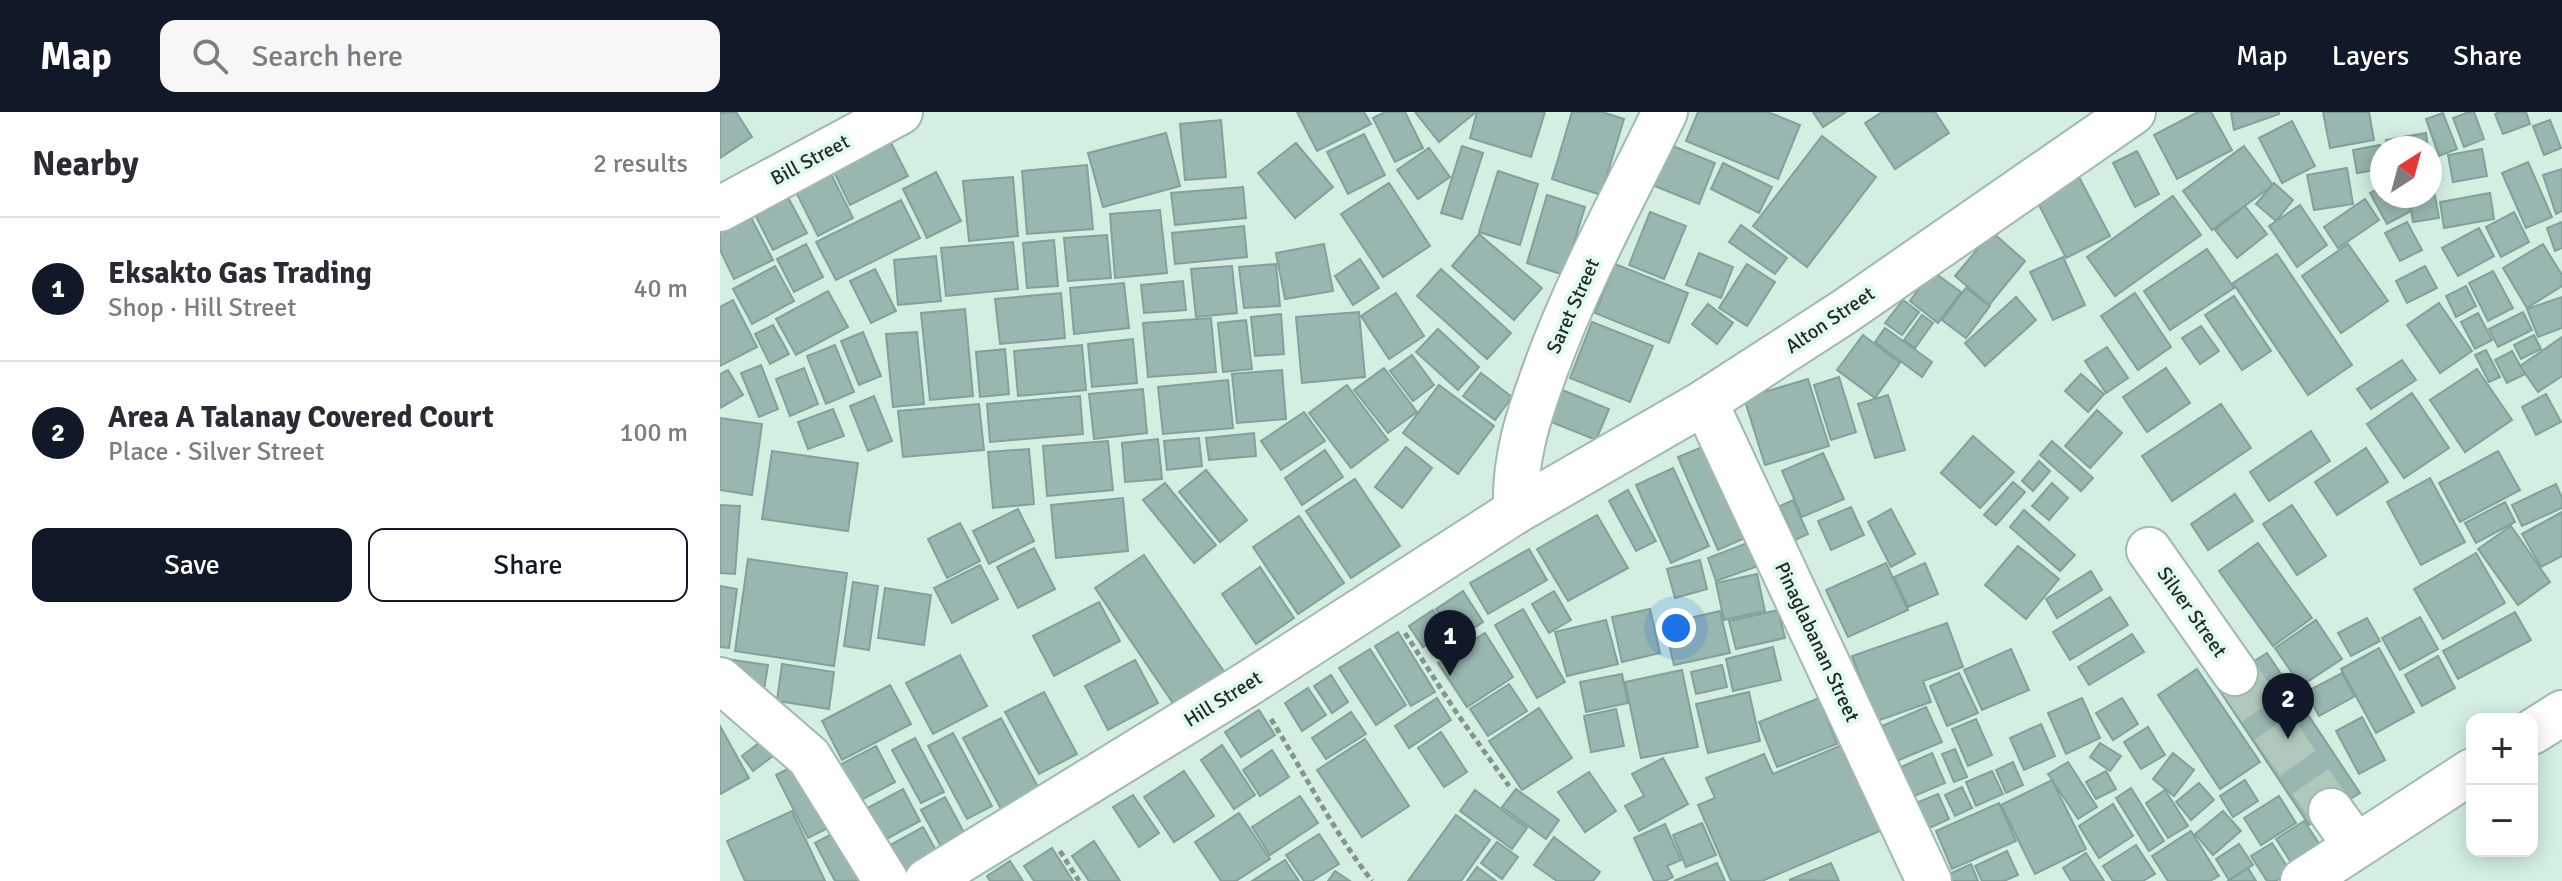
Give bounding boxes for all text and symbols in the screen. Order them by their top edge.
search box [160,20,720,92]
text: Map [40,33,112,80]
icon: search [188,34,232,78]
text: Search here [252,38,403,75]
text: Map [2236,39,2288,73]
text: Layers [2332,39,2409,73]
text: Share [2453,39,2522,73]
street label: Bill Street [766,129,854,191]
north arrow [2370,136,2442,208]
text: Nearby [32,143,139,185]
text: 2 results [593,148,688,180]
street label: Saret Street [1541,254,1605,358]
text: Eksakto Gas Trading [108,255,372,292]
text: 1 [51,273,65,305]
text: 40 m [633,273,688,305]
street label: Alton Street [1781,281,1879,359]
text: Shop · Hill Street [108,292,296,324]
text: Area A Talanay Covered Court [108,399,494,436]
text: 2 [51,417,65,449]
text: 100 m [619,417,688,449]
text: Place · Silver Street [108,436,324,468]
button: Save [32,528,352,602]
button: Share [368,528,688,602]
street label: Pinaglabanan Street [1769,558,1865,726]
street label: Silver Street [2152,562,2232,662]
your location [1656,608,1696,648]
pin: 1 [1424,610,1476,676]
street label: Hill Street [1180,665,1266,733]
pin: 2 [2262,673,2314,739]
map controls [2466,713,2538,857]
button: + [2466,713,2538,785]
button: − [2466,785,2538,857]

